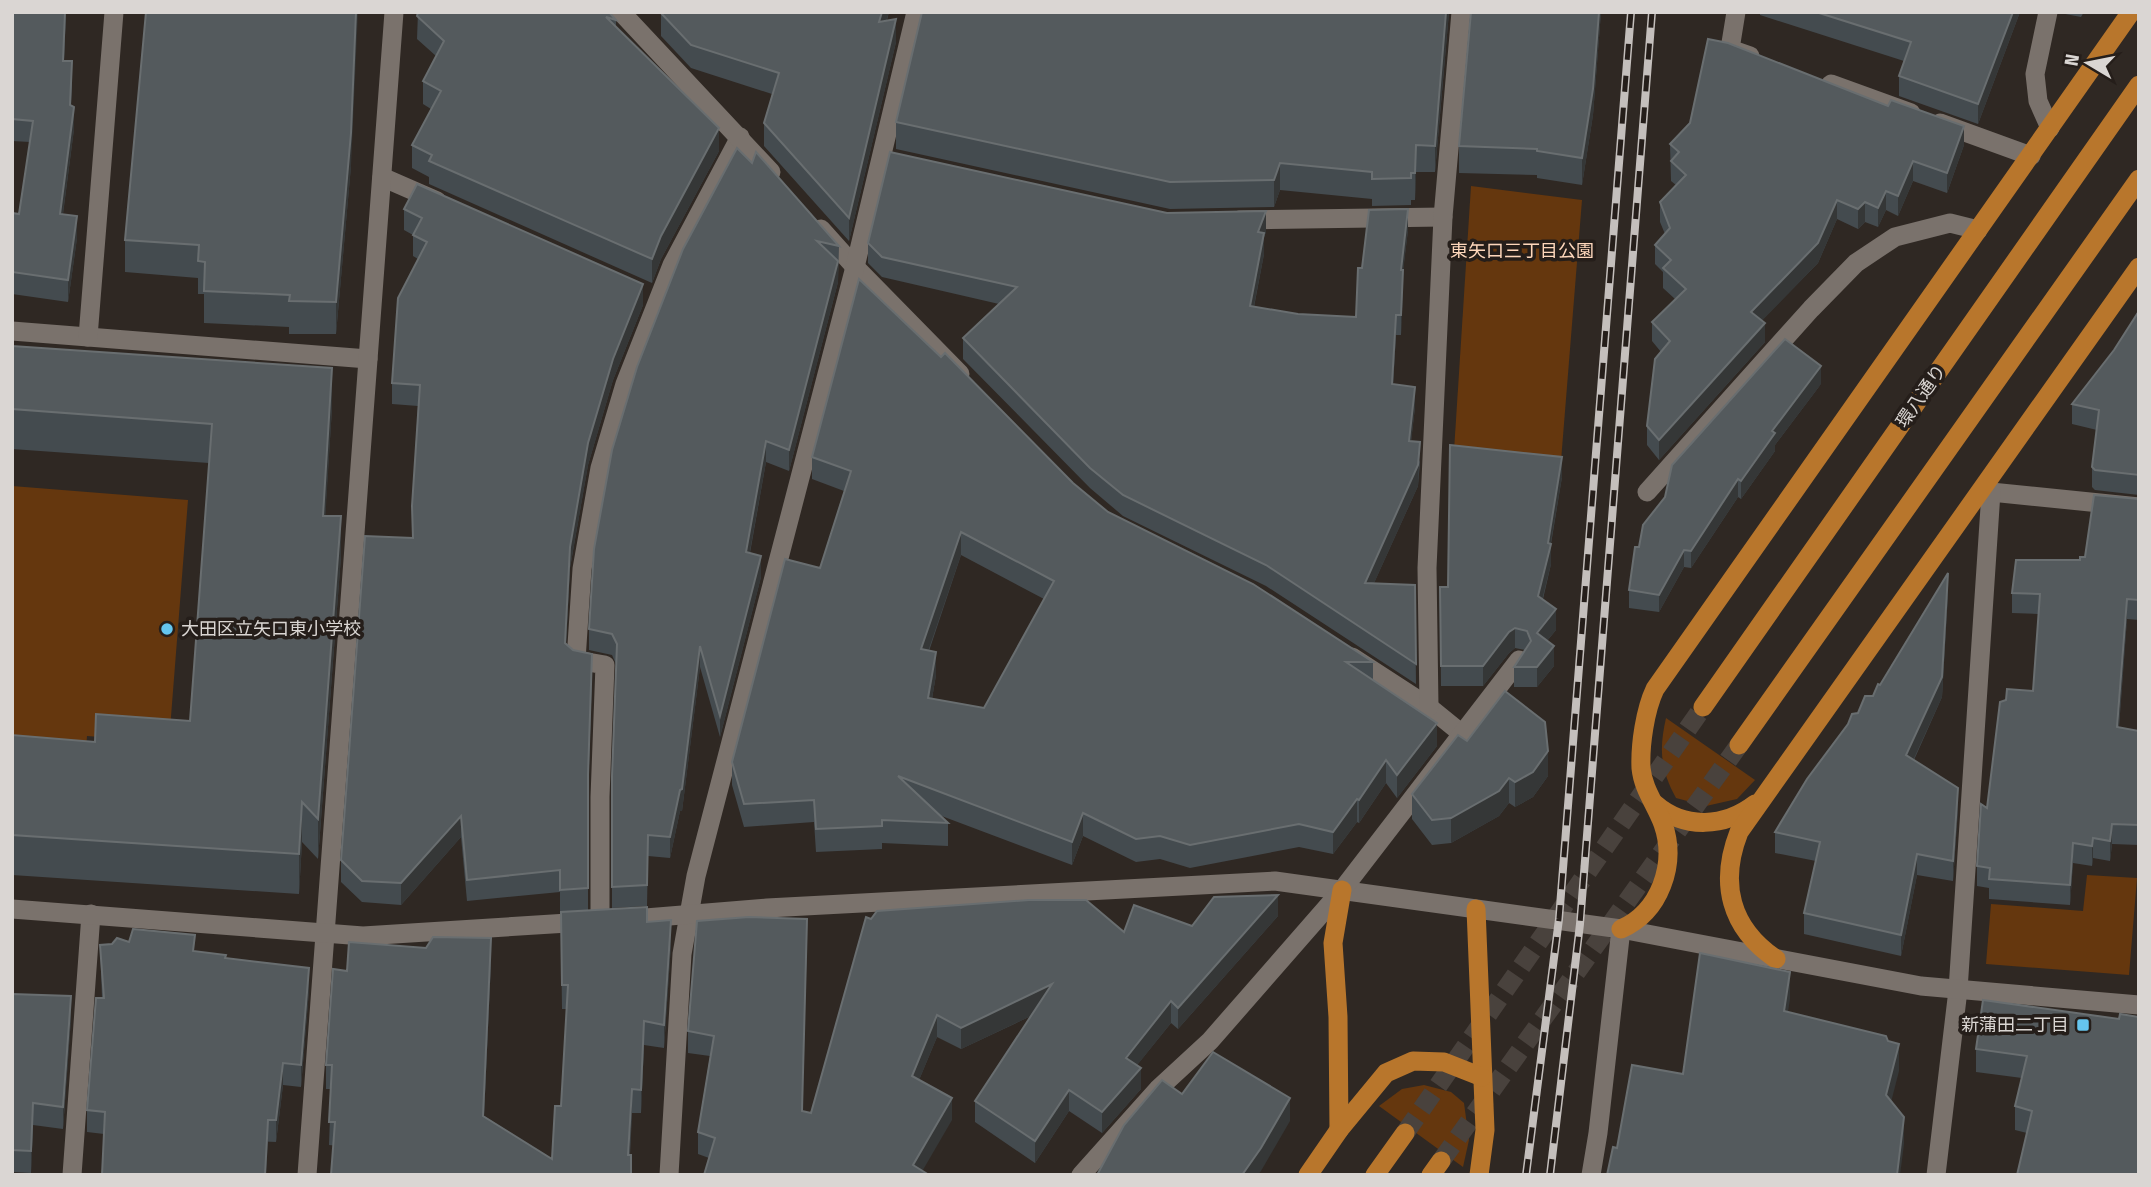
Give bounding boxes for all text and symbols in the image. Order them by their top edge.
north arrow [2053,28,2123,98]
text: N [2059,53,2084,68]
park label: 東矢口三丁目公園 [1450,240,1594,262]
street label: 環八通り [1891,360,1951,432]
place label: 大田区立矢口東小学校 [181,618,361,640]
marker: 大田区立矢口東小学校 [159,621,175,637]
place label: 新蒲田二丁目 [1961,1014,2069,1036]
marker: 新蒲田二丁目 [2075,1017,2091,1033]

